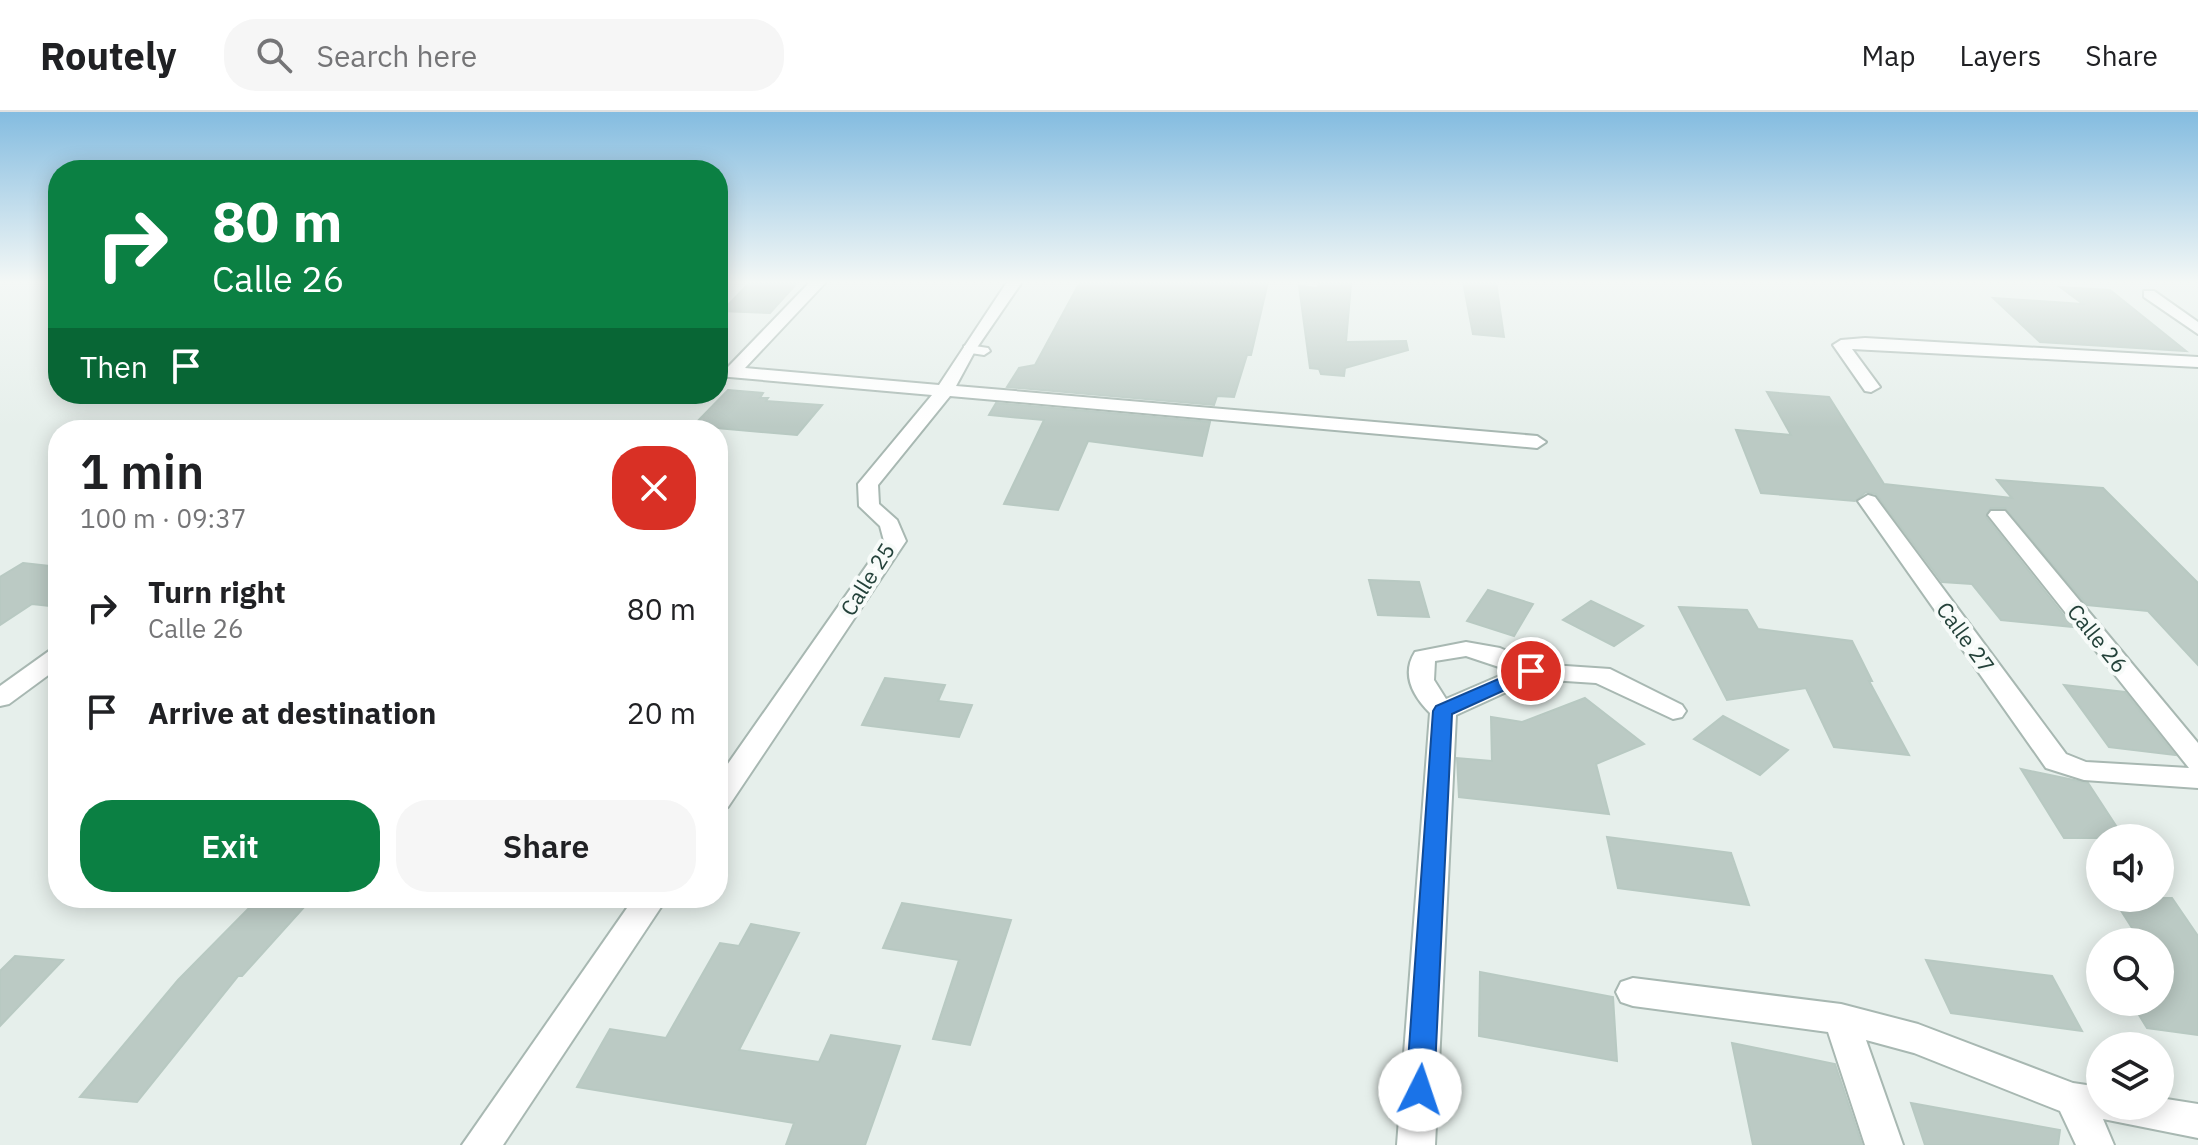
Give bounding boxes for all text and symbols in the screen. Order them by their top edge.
search box [224,19,784,91]
text: Routely [40,31,176,80]
icon: search [252,33,296,77]
text: Search here [316,36,477,75]
text: Map [1861,37,1915,74]
text: Layers [1959,37,2041,74]
text: Share [2085,37,2158,74]
text: 80 m [212,185,342,257]
icon: right [80,192,184,296]
text: Calle 26 [212,255,344,302]
icon: arrive [164,344,208,388]
text: Then [80,347,148,386]
text: 1 min [80,440,204,502]
button: close [612,446,696,530]
text: 100 m · 09:37 [80,501,246,535]
street label: Calle 25 [833,537,901,621]
text: Turn right [148,572,286,611]
icon: right [80,586,124,630]
text: 80 m [627,589,696,628]
street label: Calle 27 [1930,596,2002,678]
street label: Calle 26 [2061,597,2135,679]
text: Calle 26 [148,611,244,645]
pin [1497,637,1565,705]
icon: arrive [1509,649,1553,693]
icon: arrive [80,690,124,734]
text: Arrive at destination [148,693,436,732]
text: 20 m [627,693,696,732]
button: Exit [80,800,380,892]
button: Share [396,800,696,892]
map controls [2086,824,2174,1120]
button: sound [2086,824,2174,912]
button: search [2086,928,2174,1016]
button: layers [2086,1032,2174,1120]
position arrow [1378,1048,1462,1132]

